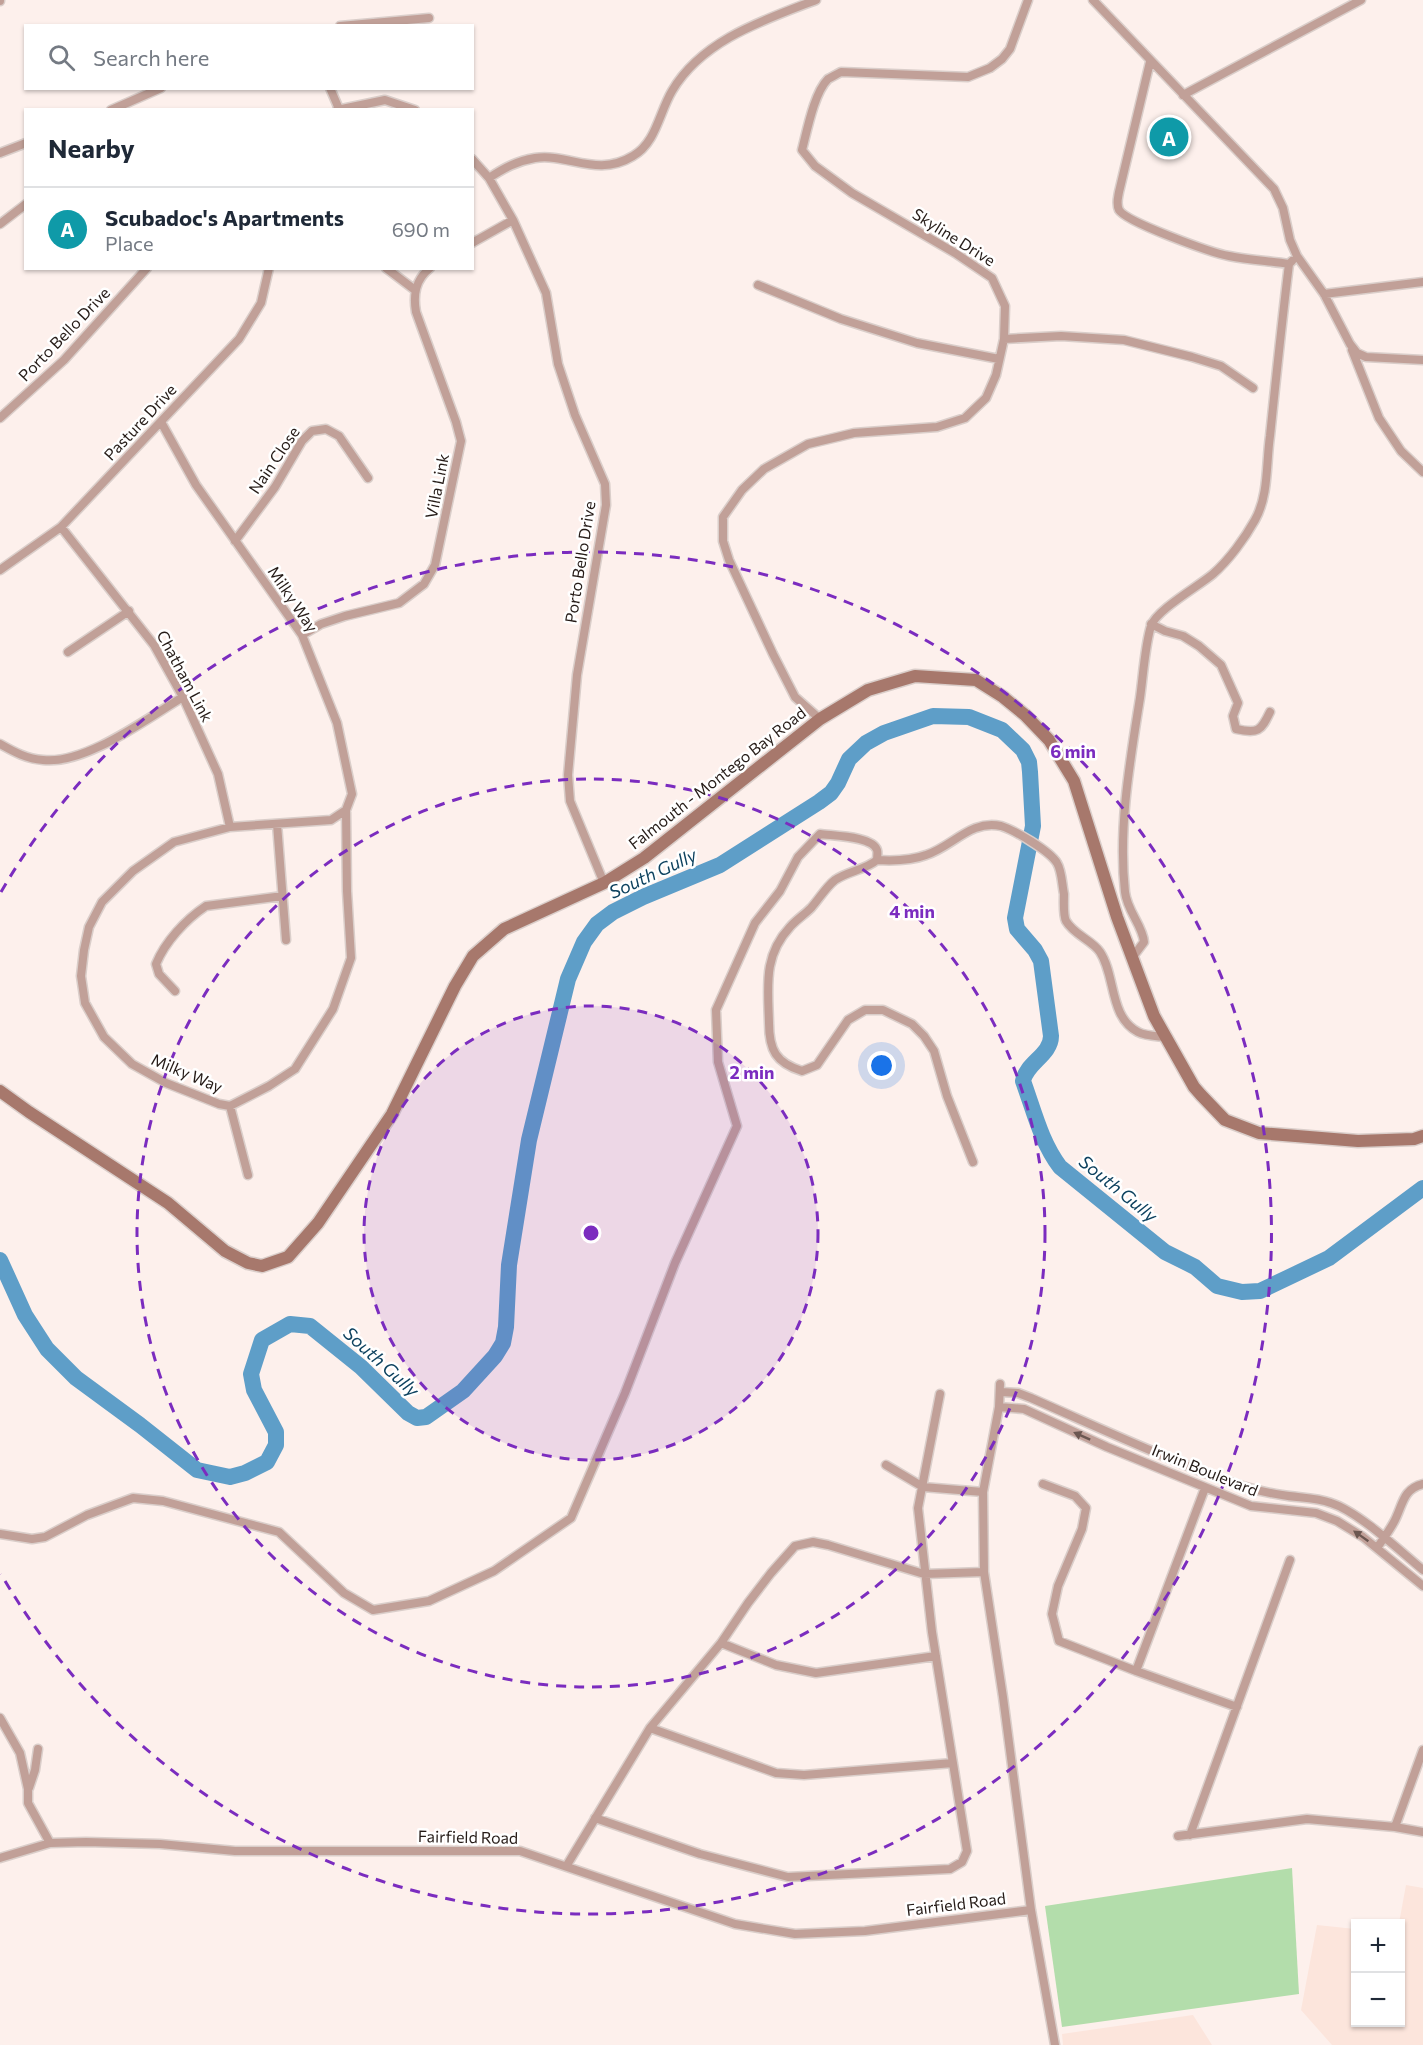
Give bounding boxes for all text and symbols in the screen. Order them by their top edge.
search box [24,24,474,90]
icon: search [45,41,78,74]
text: Search here [93,44,209,71]
pin: A [1150,114,1188,160]
text: Nearby [48,132,135,163]
text: Scubadoc's Apartments [105,204,344,231]
street label: Skyline Drive [909,204,999,269]
text: A [60,217,75,241]
text: 690 m [392,217,450,241]
text: Place [105,231,154,255]
street label: Porto Bello Drive [14,283,113,384]
street label: Pasture Drive [99,380,180,464]
street label: Nain Close [244,423,303,497]
street label: Villa Link [421,451,452,520]
street label: Porto Bello Drive [561,500,599,624]
street label: Milky Way [264,562,322,635]
street label: Chatham Link [153,627,218,725]
street label: Falmouth - Montego Bay Road [624,703,809,853]
text: 6 min [1050,740,1096,762]
water label: South Gully [605,843,701,903]
text: 4 min [889,900,935,922]
street label: Milky Way [149,1049,226,1096]
your location [867,1051,896,1080]
text: 2 min [730,1061,774,1083]
water label: South Gully [1075,1150,1163,1227]
centre of rings [581,1223,601,1243]
water label: South Gully [339,1322,425,1401]
one-way arrow [1073,1431,1090,1440]
street label: Irwin Boulevard [1149,1440,1261,1499]
one-way arrow [1354,1530,1370,1542]
street label: Fairfield Road [418,1826,518,1847]
street label: Fairfield Road [905,1888,1007,1919]
map controls [1351,1919,1405,2027]
button: + [1351,1919,1405,1973]
button: − [1351,1973,1405,2027]

